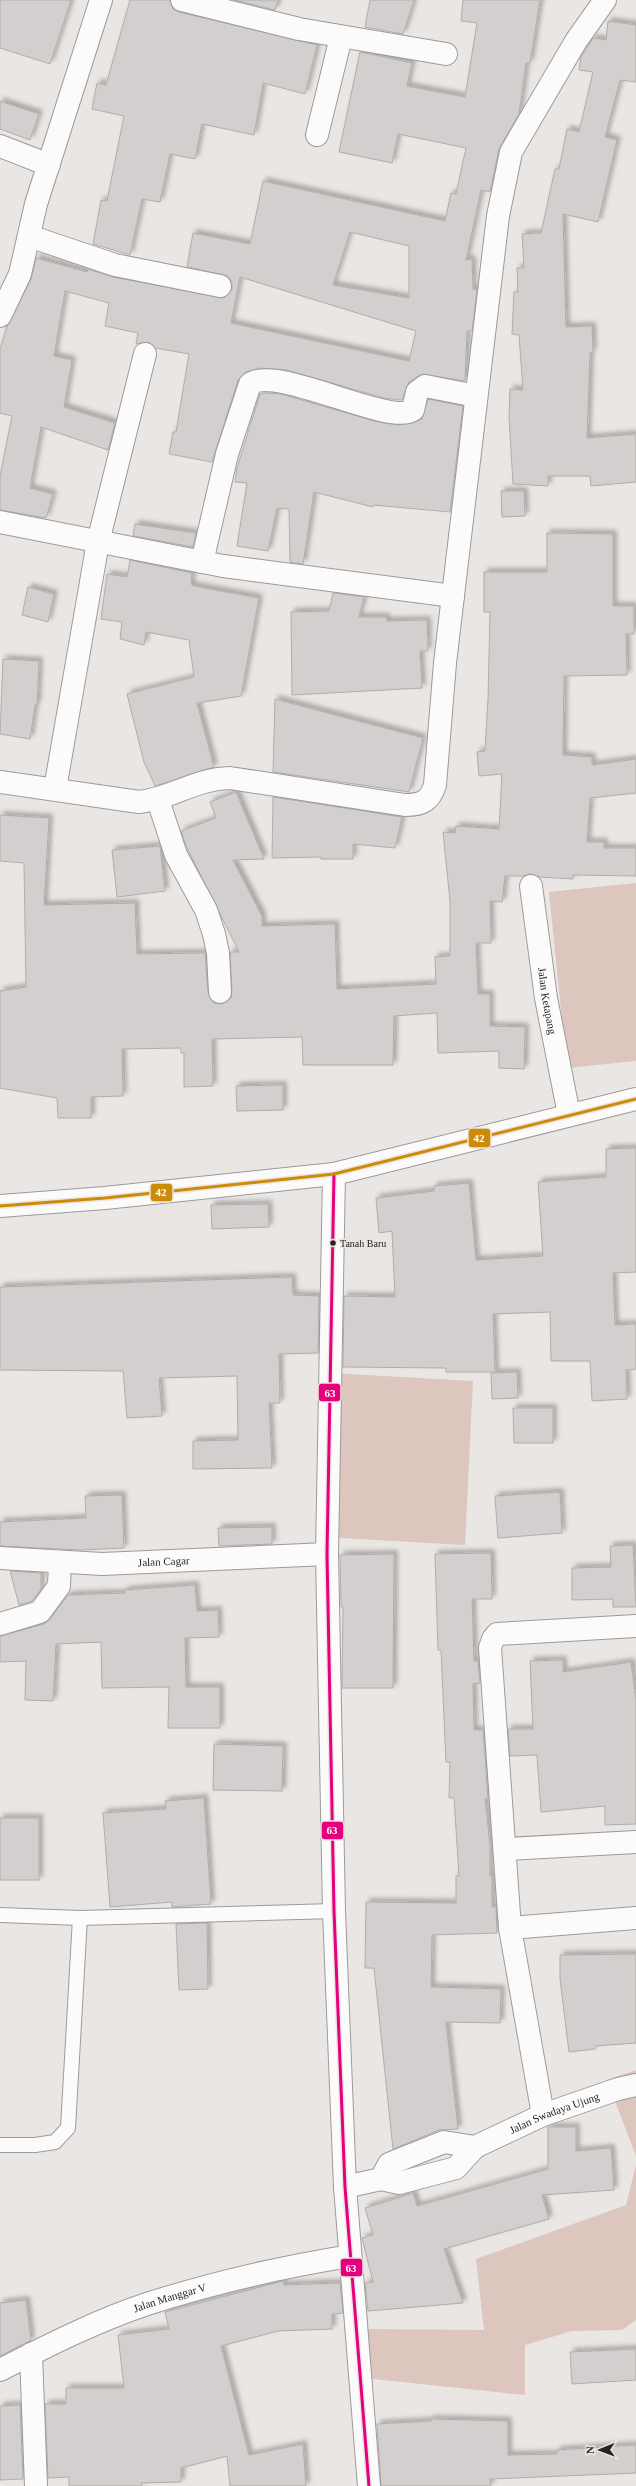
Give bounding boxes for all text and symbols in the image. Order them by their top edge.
street label: Jalan Ketapang [536,967,559,1036]
line badge: 42 [468,1128,491,1148]
text: 42 [474,1132,485,1144]
line badge: 42 [150,1183,173,1202]
text: 42 [156,1186,167,1198]
marker: Tanah Baru [328,1238,338,1248]
place label: Tanah Baru [340,1238,386,1249]
line badge: 63 [318,1383,341,1402]
text: 63 [325,1387,336,1399]
street label: Jalan Cagar [138,1554,190,1568]
line badge: 63 [321,1821,344,1840]
text: 63 [327,1824,338,1836]
street label: Jalan Swadaya Ujung [507,2090,601,2136]
line badge: 63 [340,2258,363,2277]
text: 63 [346,2262,357,2274]
street label: Jalan Manggar V [132,2281,208,2314]
north arrow [580,2430,620,2470]
text: N [584,2446,596,2454]

